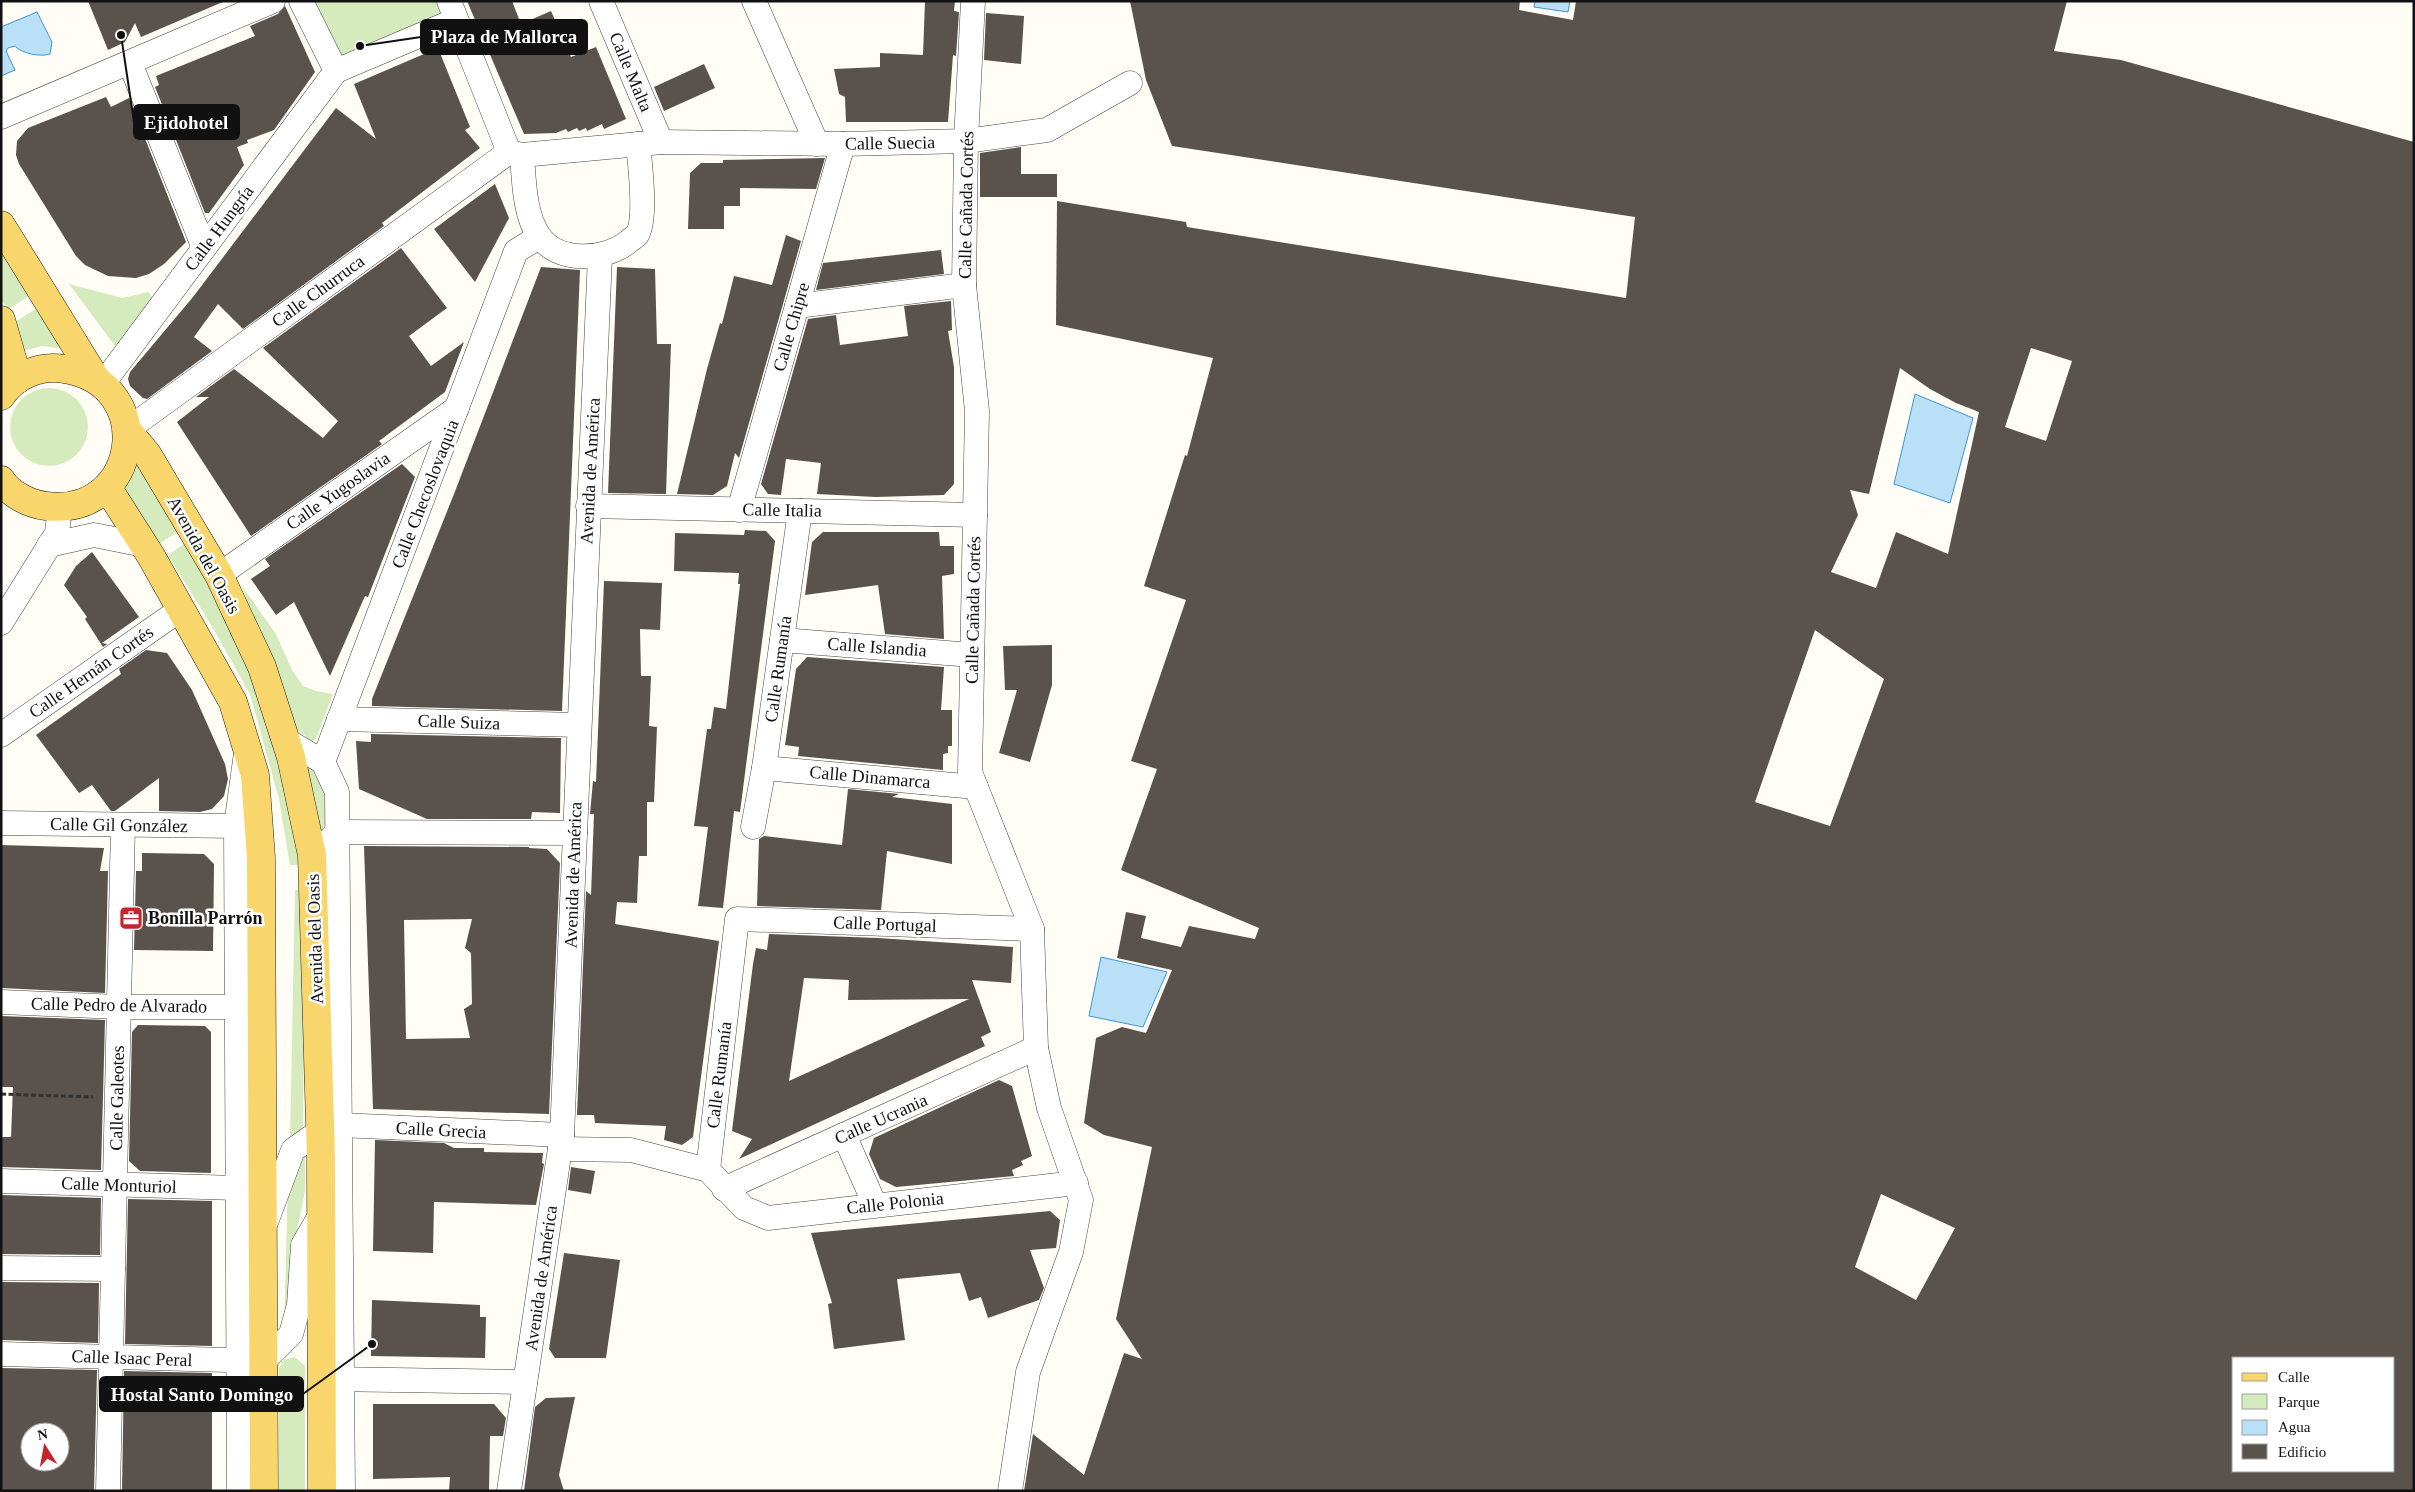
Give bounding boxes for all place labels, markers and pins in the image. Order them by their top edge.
callout: Plaza de Mallorca [421,20,587,54]
callout: Ejidohotel [134,105,239,139]
office icon: Bonilla Parrón [118,905,144,931]
place label: Bonilla Parrón [148,908,263,928]
callout: Hostal Santo Domingo [100,1377,303,1411]

